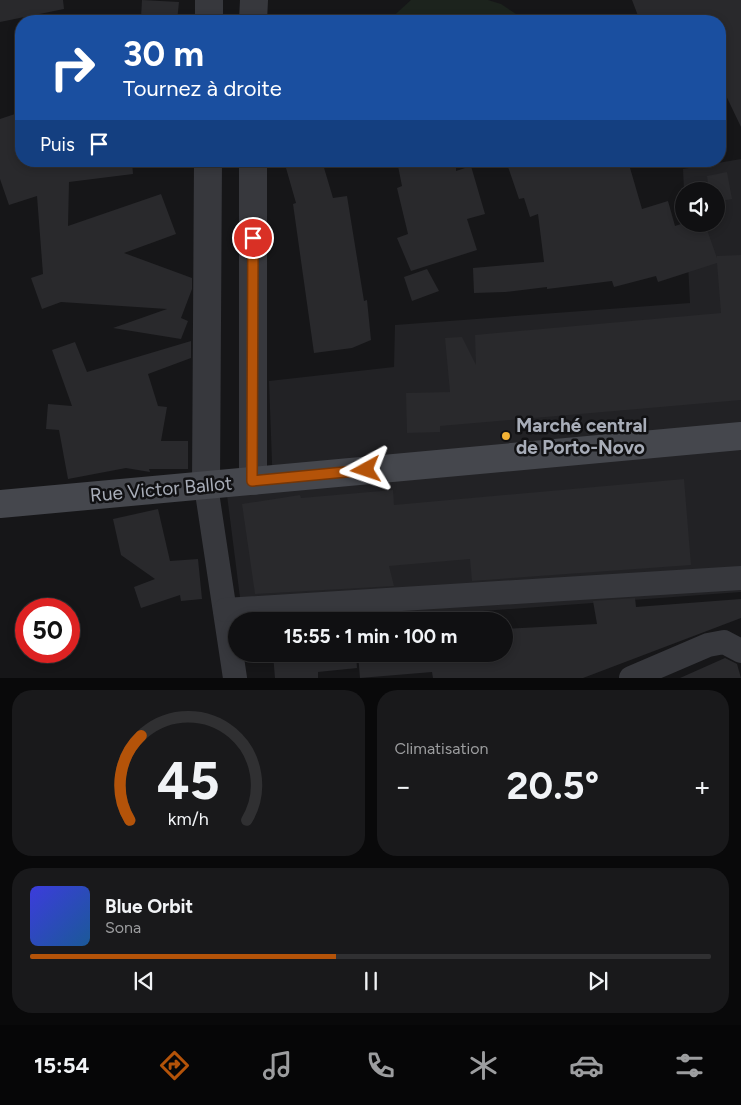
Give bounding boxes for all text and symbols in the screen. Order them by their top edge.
text: 30 m [123,33,204,75]
icon: right [40,35,105,100]
text: Tournez à droite [123,75,282,102]
icon: arrive [85,130,113,158]
text: Puis [40,133,75,156]
map controls [675,182,725,232]
button: sound [675,182,725,232]
pin [232,217,274,259]
icon: arrive [239,224,267,252]
place label: Marché central de Porto-Novo [516,414,647,459]
marker: Marché central de Porto-Novo [500,430,512,442]
position arrow [339,443,391,495]
street label: Rue Victor Ballot [89,471,233,507]
speed limit sign: 50 [15,598,80,663]
text: 15:55 · 1 min · 100 m [284,625,457,648]
text: Climatisation [395,739,488,758]
text: 45 [157,750,220,812]
text: 20.5° [507,763,599,809]
text: − [395,769,412,803]
text: + [694,769,711,803]
text: km/h [168,808,209,829]
text: Blue Orbit [105,895,193,918]
text: Sona [105,918,141,937]
icon: previous [130,967,158,995]
icon: pause [357,967,385,995]
icon: next [584,967,612,995]
icon: directions [157,1048,192,1083]
icon: music [260,1048,295,1083]
icon: phone [363,1048,398,1083]
icon: climate [466,1048,501,1083]
icon: car [569,1048,604,1083]
icon: filters [672,1048,707,1083]
text: 15:54 [34,1052,89,1079]

